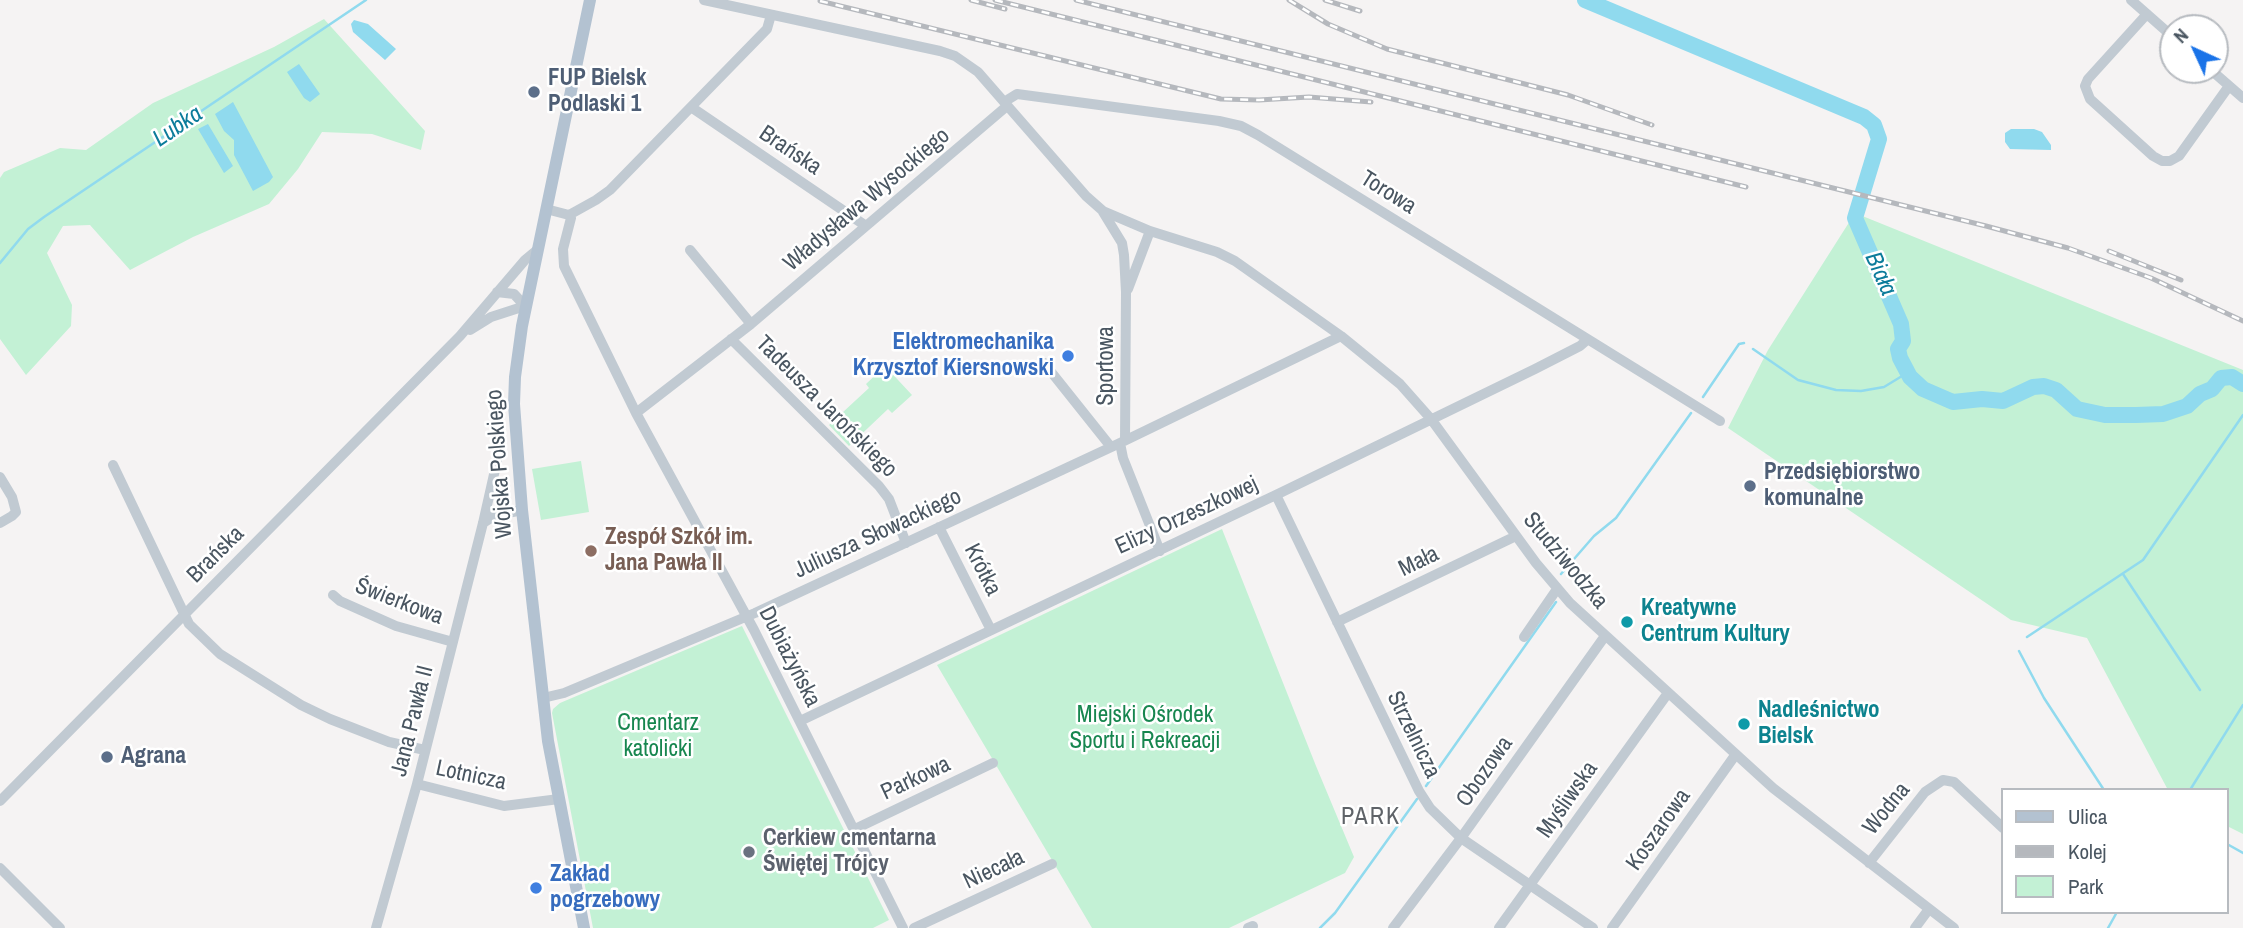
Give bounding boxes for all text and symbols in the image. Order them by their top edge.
north arrow [2159,14,2229,84]
text: N [2167,22,2194,49]
place label: FUP Bielsk Podlaski 1 [548,65,647,119]
marker: FUP Bielsk Podlaski 1 [526,84,542,100]
water label: Lubka [148,100,208,154]
street label: Brańska [754,120,826,182]
street label: Władysława Wysockiego [778,122,956,278]
street label: Torowa [1355,165,1421,221]
water label: Biała [1858,248,1902,300]
street label: Sportowa [1093,326,1121,406]
place label: Elektromechanika Krzysztof Kiersnowski [853,329,1054,383]
street label: Tadeusza Jarońskiego [749,330,903,484]
marker: Elektromechanika Krzysztof Kiersnowski [1060,348,1076,364]
street label: Wojska Polskiego [481,388,519,540]
place label: Przedsiębiorstwo komunalne [1764,459,1920,513]
street label: Elizy Orzeszkowej [1111,471,1263,561]
marker: Przedsiębiorstwo komunalne [1742,478,1758,494]
street label: Juliusza Słowackiego [790,483,966,585]
street label: Studziwodzka [1517,507,1613,615]
street label: Brańska [182,521,250,589]
place label: Zespół Szkół im. Jana Pawła II [605,524,753,578]
street label: Krótka [957,539,1007,601]
street label: Mała [1395,541,1443,583]
marker: Zespół Szkół im. Jana Pawła II [583,543,599,559]
street label: Świerkowa [351,573,447,631]
place label: Kreatywne Centrum Kultury [1641,595,1790,649]
street label: Dubiażyńska [752,602,826,712]
marker: Kreatywne Centrum Kultury [1619,614,1635,630]
street label: Jana Pawła II [386,663,440,779]
street label: Strzelnicza [1380,687,1446,783]
place label: Nadleśnictwo Bielsk [1758,697,1880,751]
park label: Miejski Ośrodek Sportu i Rekreacji [1070,702,1220,756]
park label: Cmentarz katolicki [617,710,699,764]
marker: Nadleśnictwo Bielsk [1736,716,1752,732]
street label: Obozowa [1451,731,1519,813]
place label: Agrana [121,743,186,771]
marker: Agrana [99,749,115,765]
street label: Parkowa [877,751,955,807]
street label: Lotnicza [433,755,509,797]
street label: Myśliwska [1532,756,1604,844]
street label: Wodna [1858,777,1916,841]
street label: Koszarowa [1621,784,1697,876]
legend [2002,788,2229,914]
text: Ulica [2068,802,2107,831]
district label: PARK [1341,804,1401,832]
place label: Cerkiew cmentarna Świętej Trójcy [763,825,936,879]
text: Kolej [2068,837,2106,866]
marker: Cerkiew cmentarna Świętej Trójcy [741,844,757,860]
street label: Niecała [959,844,1029,896]
place label: Zakład pogrzebowy [550,861,660,915]
text: Park [2068,872,2103,901]
marker: Zakład pogrzebowy [528,880,544,896]

